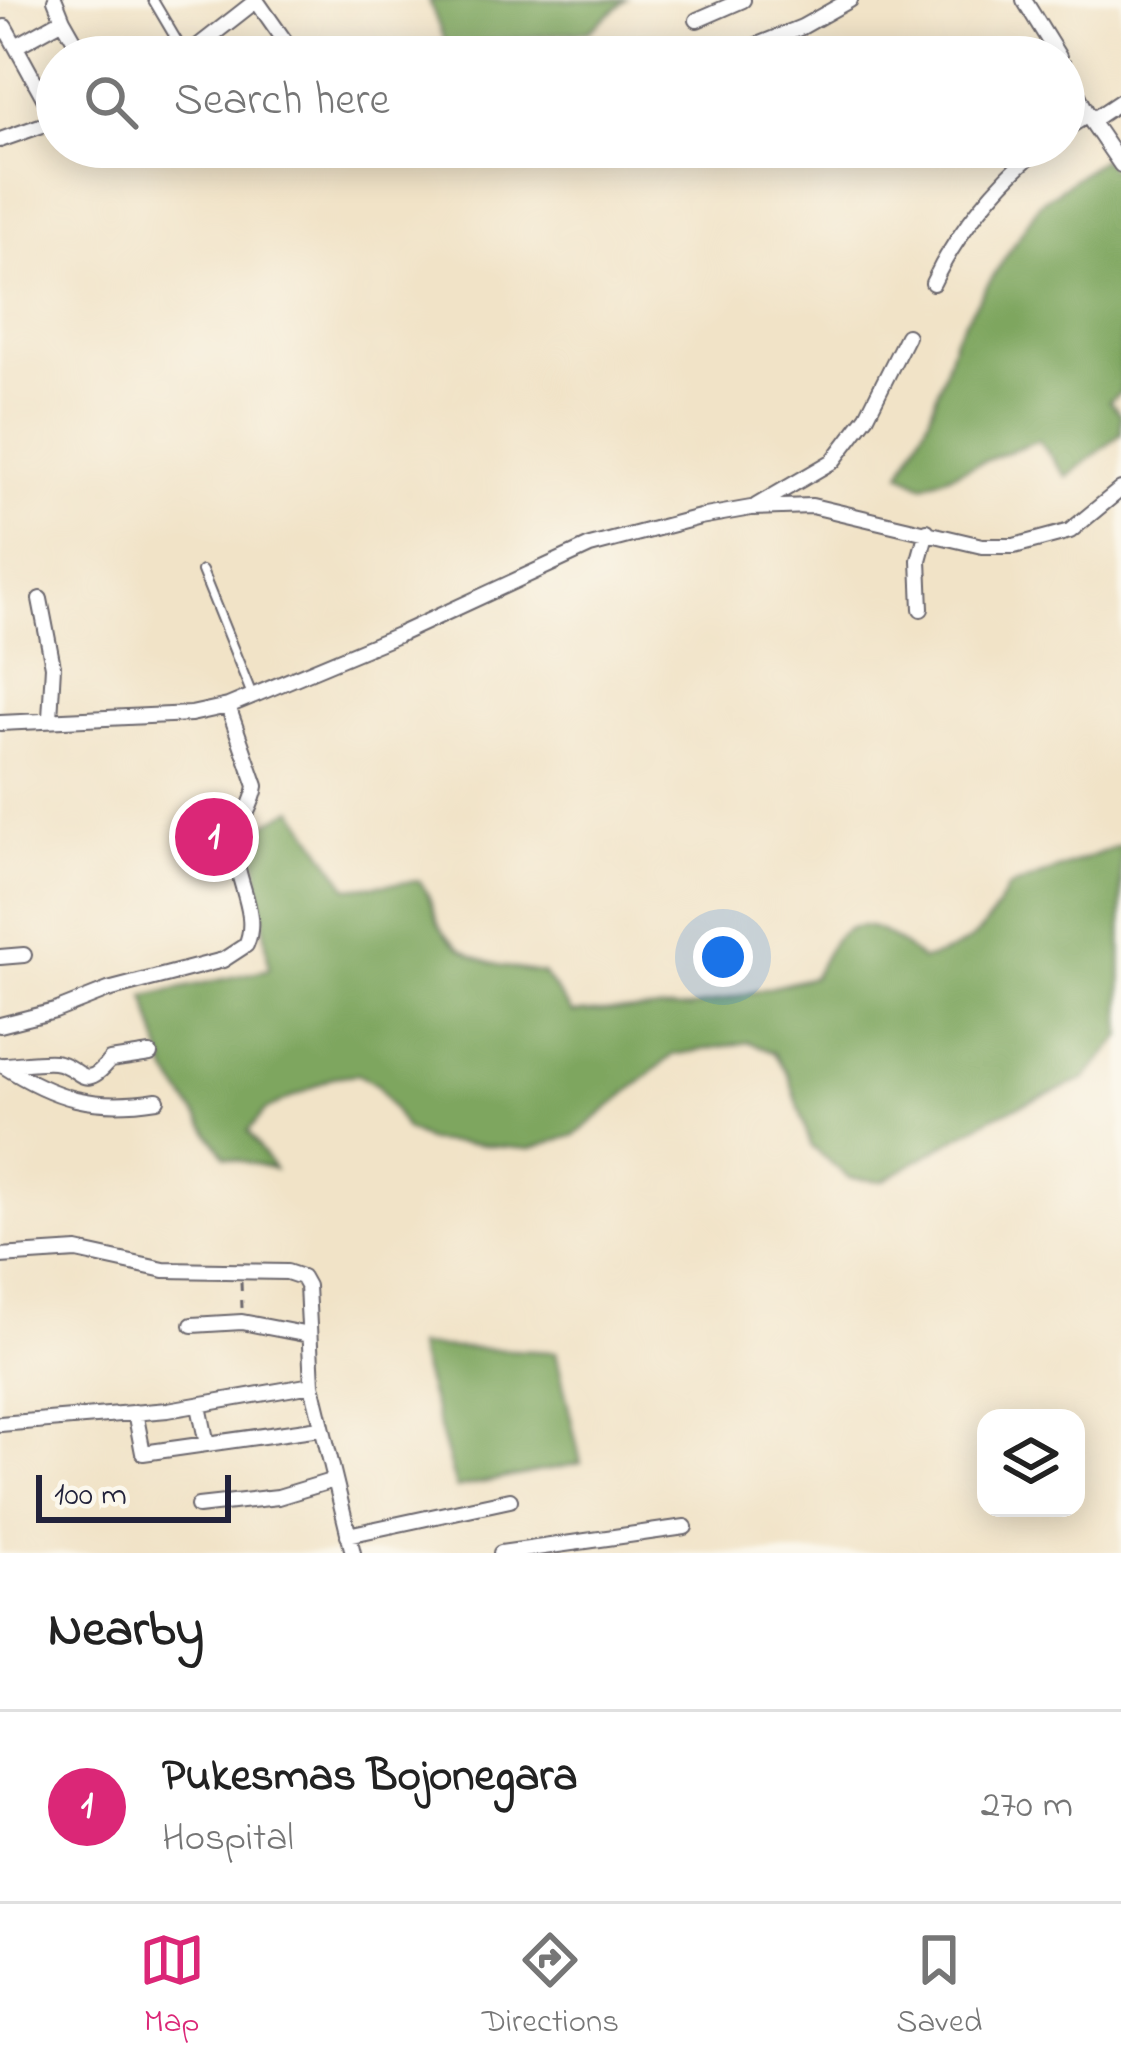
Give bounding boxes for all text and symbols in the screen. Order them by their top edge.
search box [36,36,1085,168]
icon: search [78,69,144,135]
text: Search here [174,69,390,135]
pin: 1 [175,792,253,882]
your location [693,927,753,987]
map controls [977,1409,1085,1517]
button: layers [977,1409,1085,1517]
scale bar [36,1469,231,1522]
text: 100 m [54,1472,127,1520]
text: Nearby [48,1594,204,1669]
text: Pukesmas Bojonegara [162,1745,577,1811]
text: 1 [81,1778,93,1835]
text: 270 m [981,1778,1073,1835]
text: Hospital [162,1811,294,1868]
tab: Map [139,1927,205,2047]
tab: Directions [482,1927,619,2047]
tab: Saved [896,1927,982,2047]

